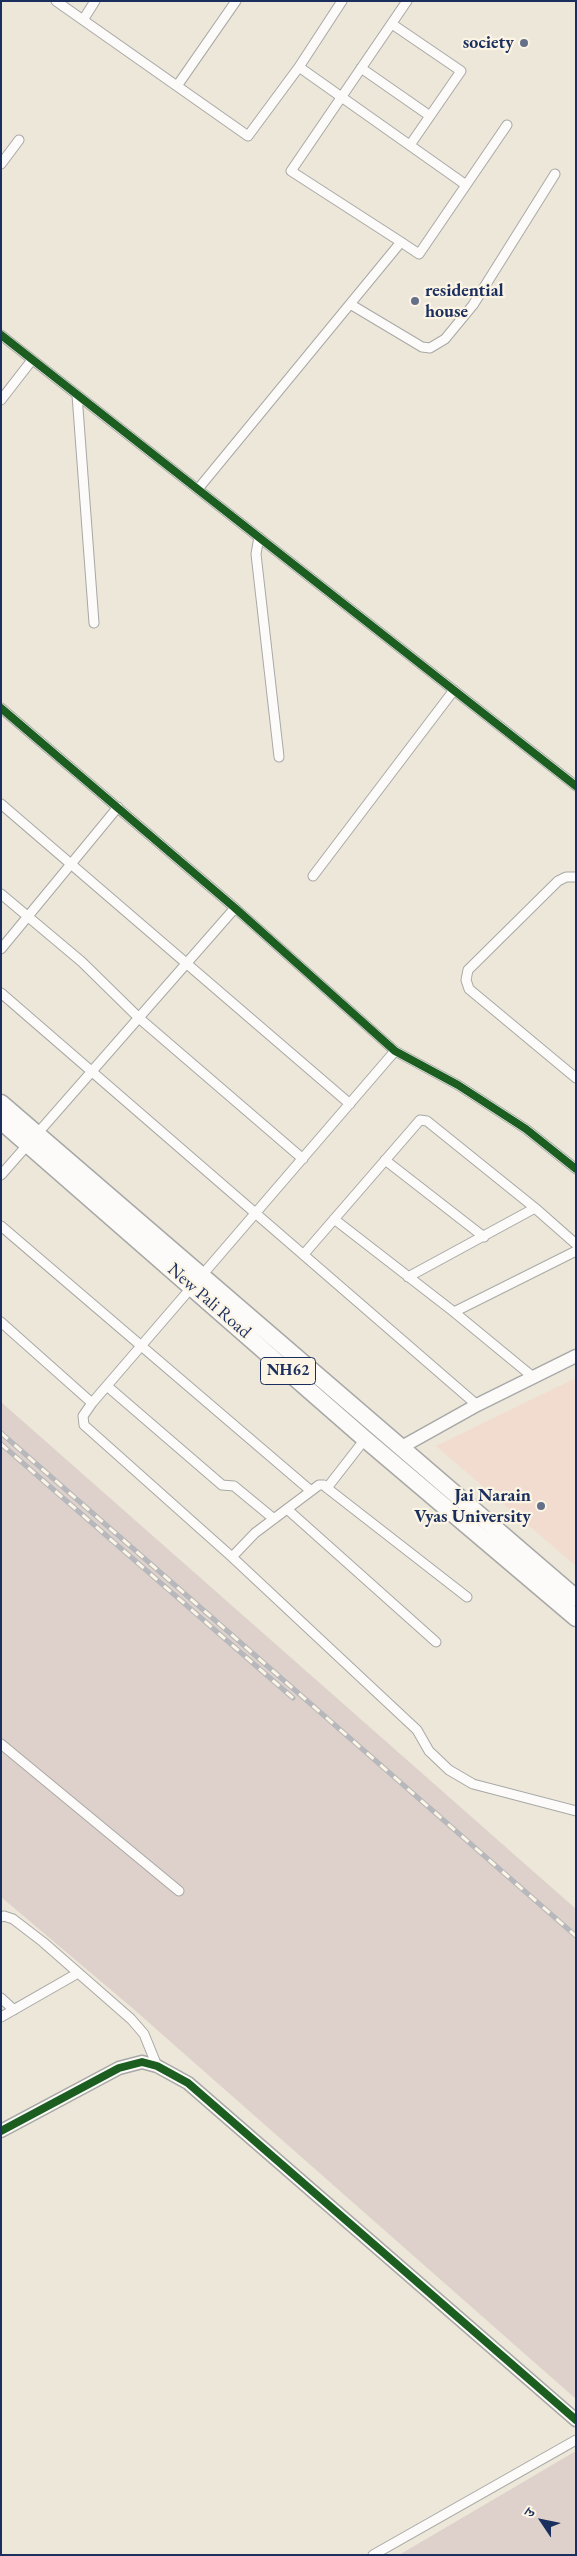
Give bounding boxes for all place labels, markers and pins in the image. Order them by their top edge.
place label: society [463,32,514,54]
marker: society [518,37,530,49]
place label: residential house [425,280,504,322]
marker: residential house [409,295,421,307]
place label: Jai Narain Vyas University [414,1485,531,1528]
marker: Jai Narain Vyas University [535,1500,547,1512]

